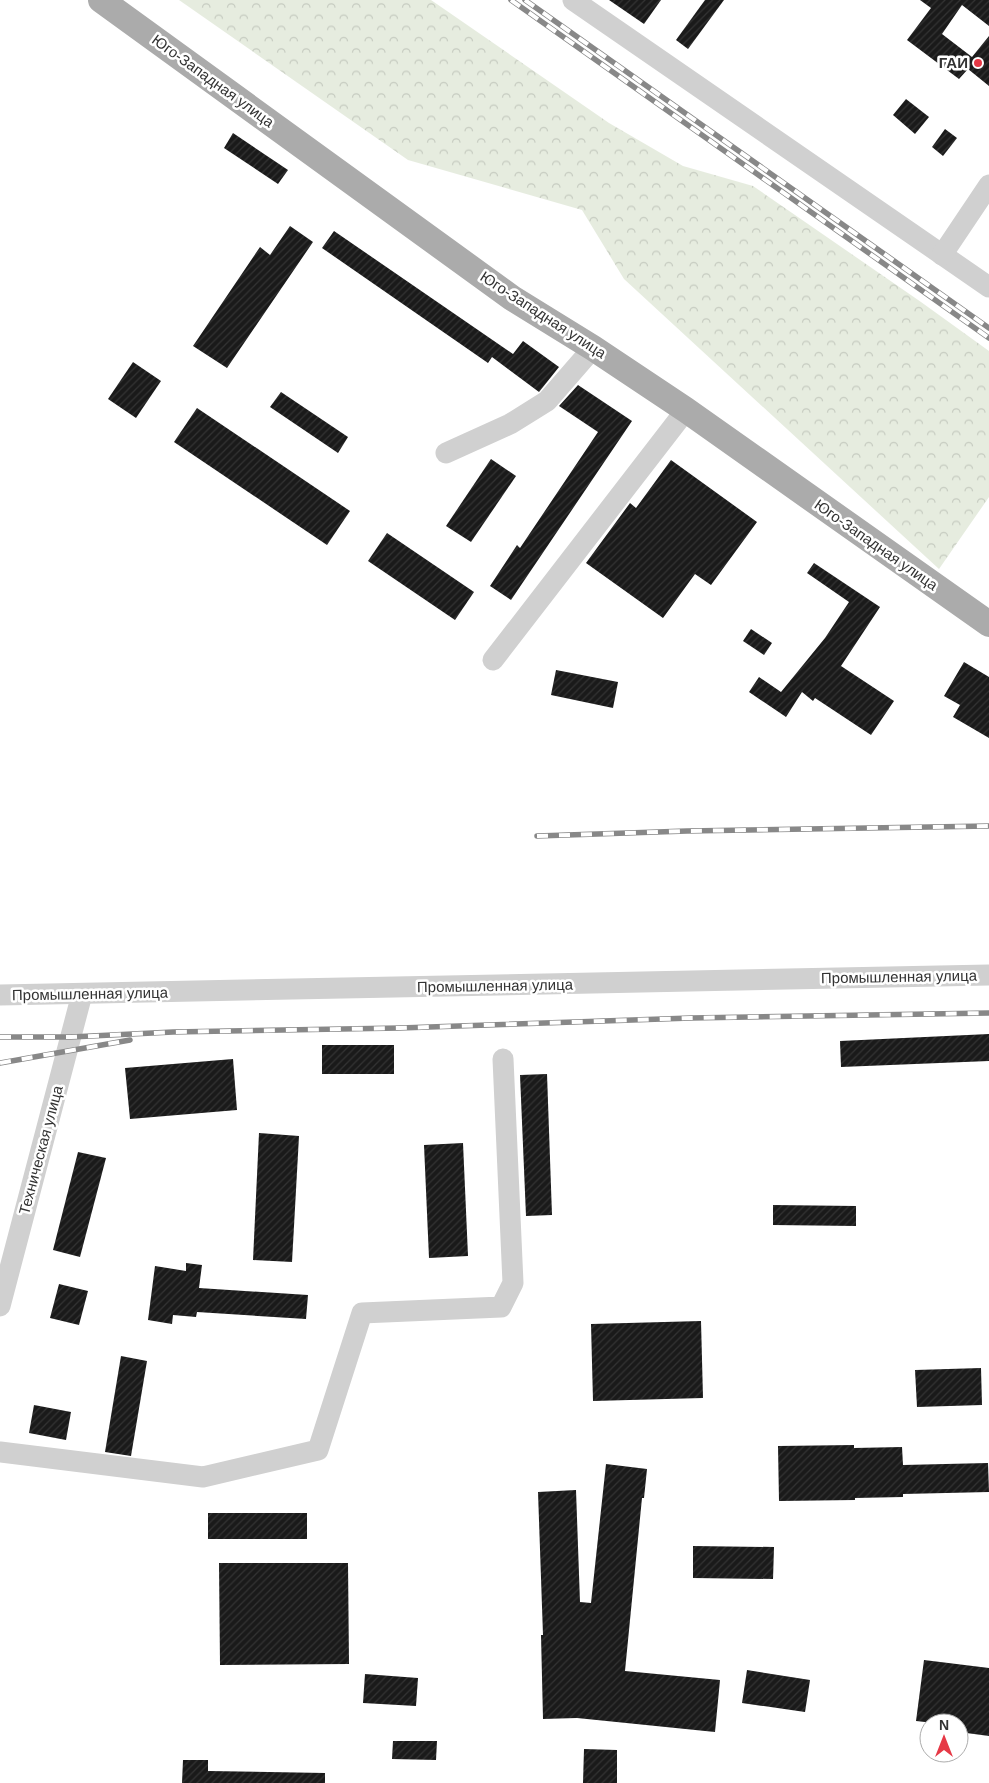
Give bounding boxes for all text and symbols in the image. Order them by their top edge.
street label: Юго-Западная улица [149,31,278,131]
place label: ГАИ [939,54,968,71]
marker: ГАИ [972,57,984,69]
street label: Юго-Западная улица [477,268,610,362]
street label: Юго-Западная улица [811,496,942,594]
street label: Промышленная улица [821,967,978,986]
street label: Промышленная улица [417,976,574,995]
street label: Промышленная улица [12,984,169,1003]
street label: Техническая улица [15,1083,66,1216]
north arrow [919,1713,969,1763]
text: N [939,1717,949,1733]

